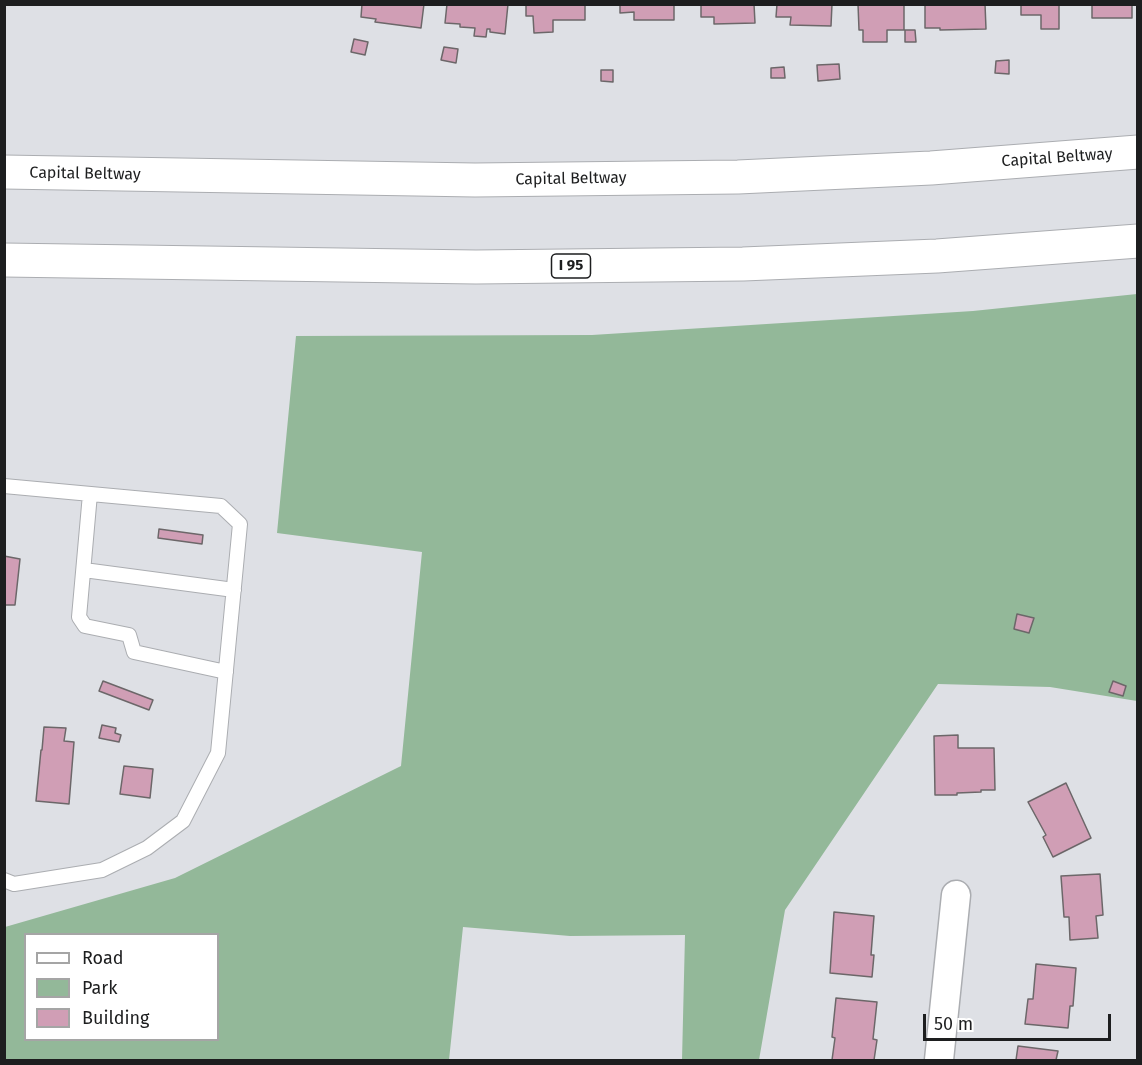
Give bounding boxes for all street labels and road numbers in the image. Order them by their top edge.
street label: Capital Beltway [1001,145,1113,171]
street label: Capital Beltway [29,163,141,185]
street label: Capital Beltway [515,168,627,190]
road number: I 95 [552,254,590,278]

